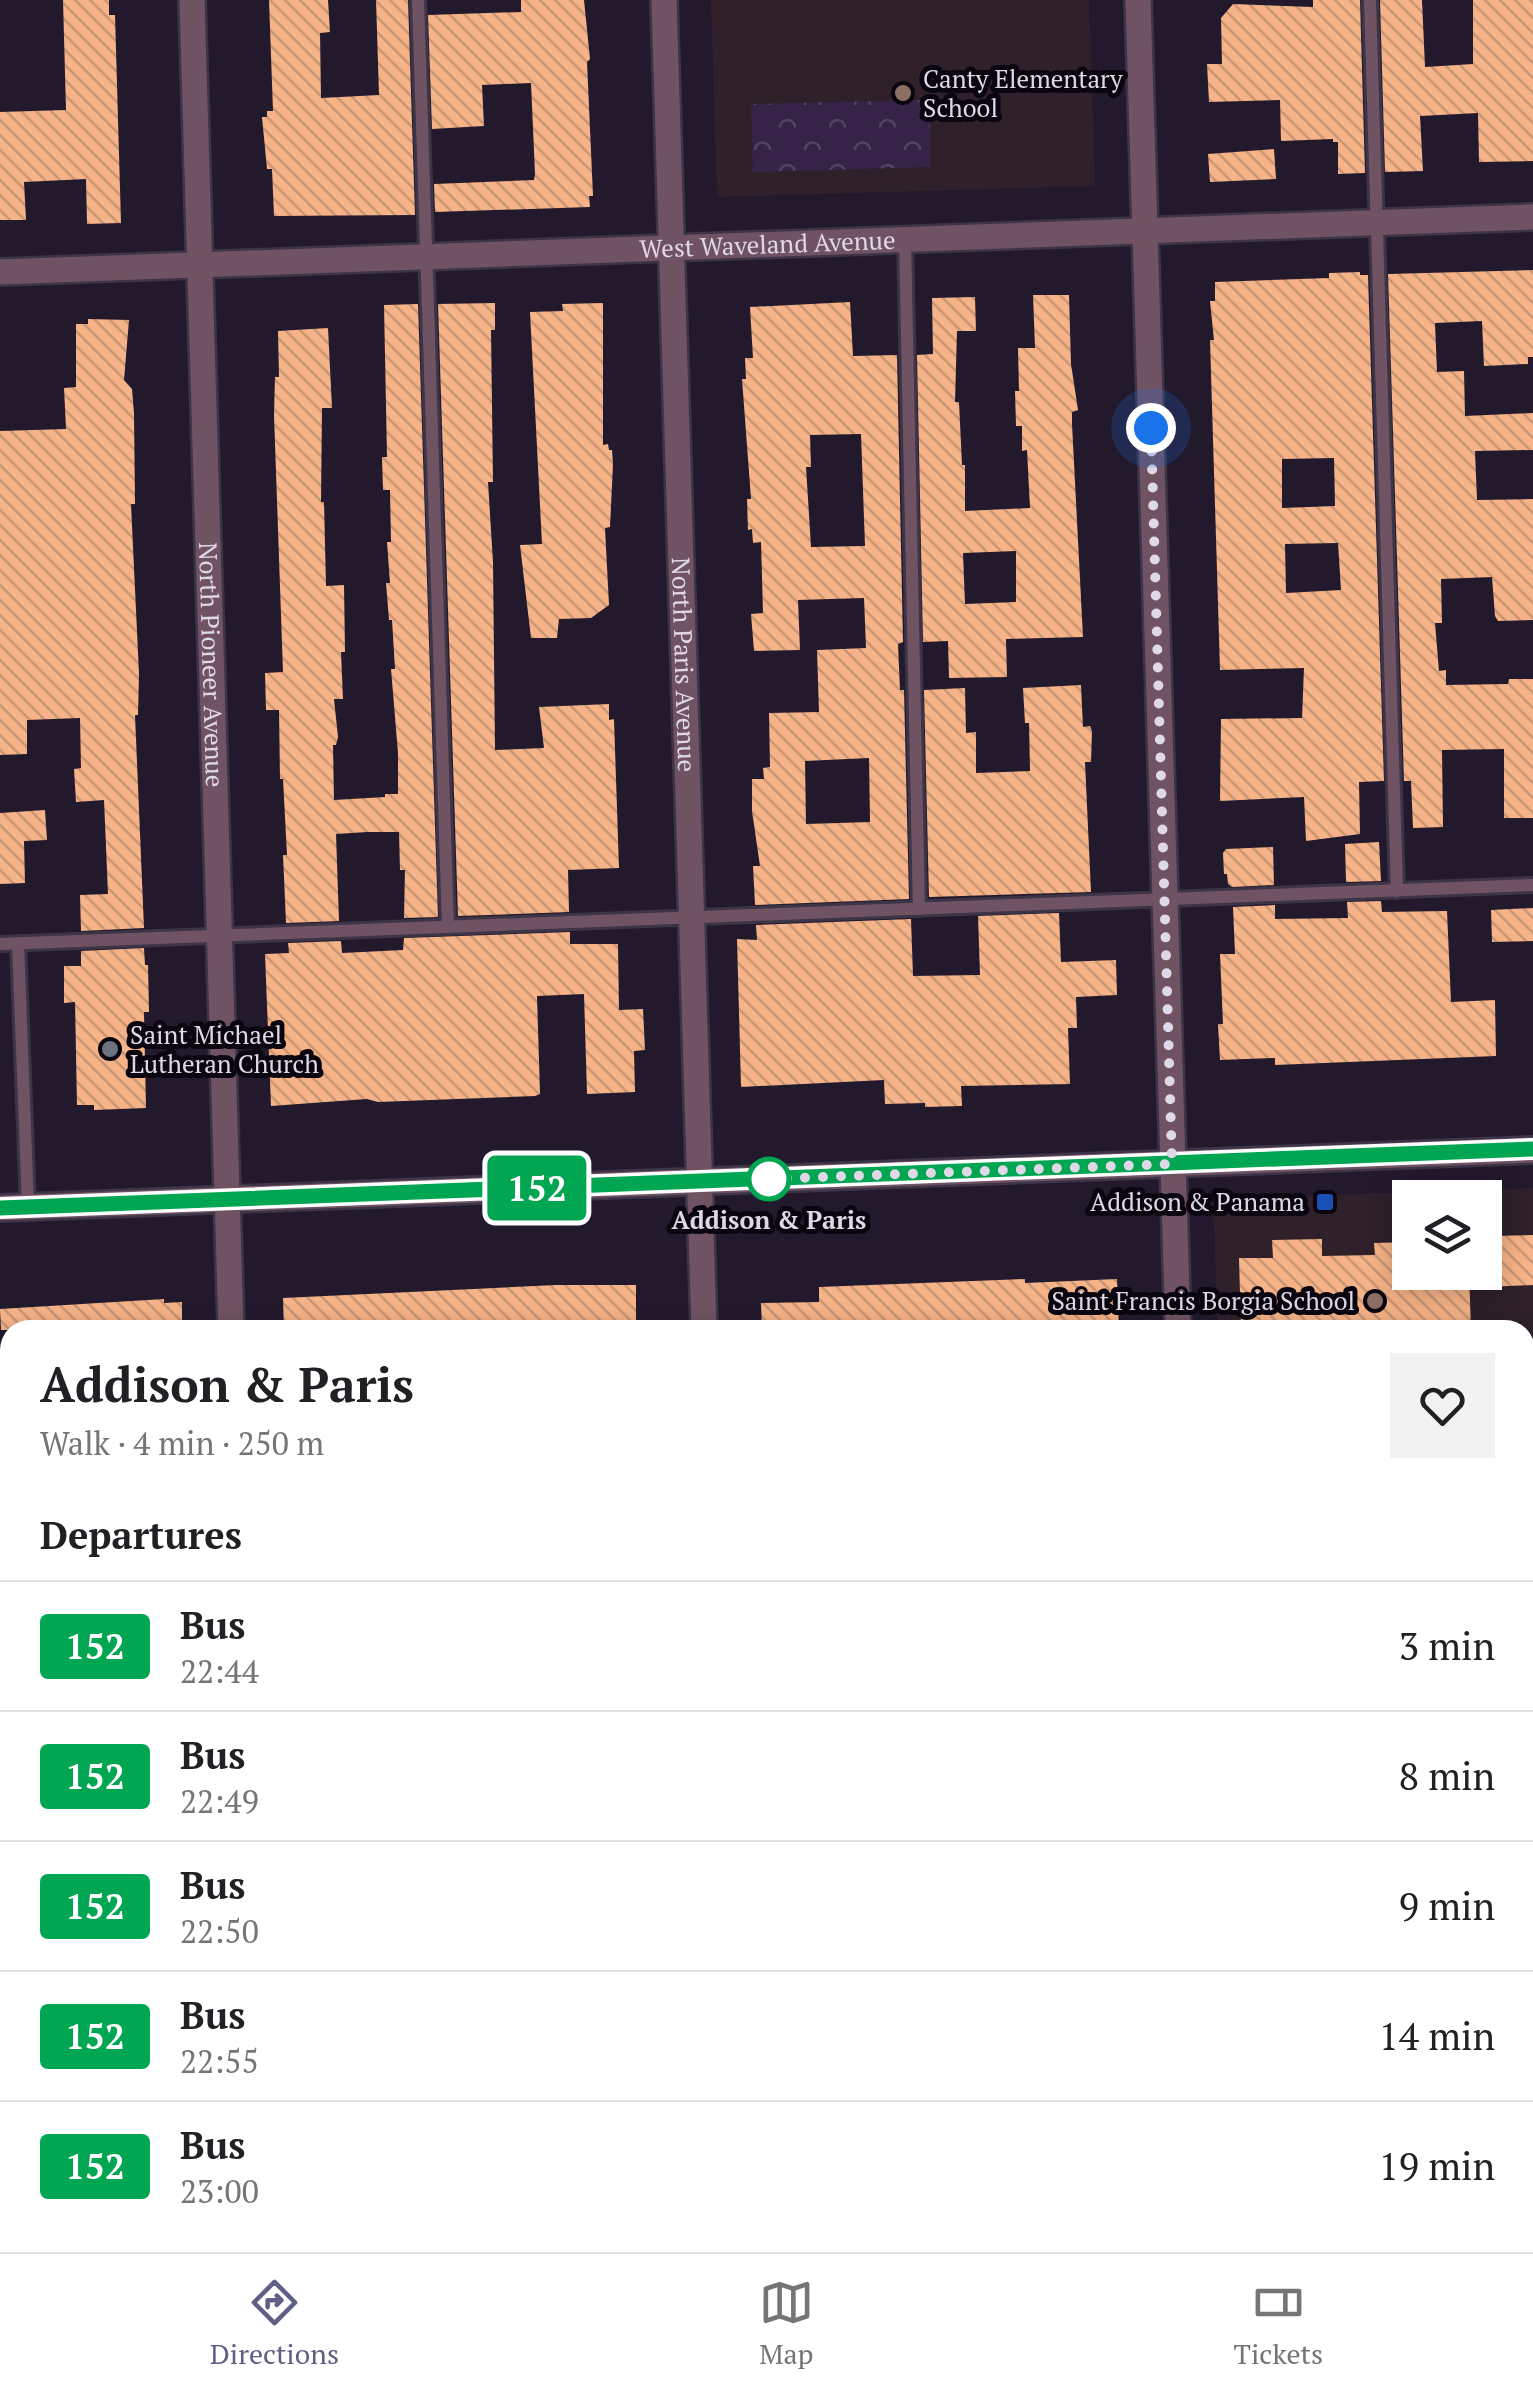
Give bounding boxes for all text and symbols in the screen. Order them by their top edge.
place label: Canty Elementary School [923,62,1123,124]
marker: Canty Elementary School [892,82,914,104]
street label: West Waveland Avenue [639,223,896,265]
your location [1126,403,1176,453]
street label: North Pioneer Avenue [192,542,232,788]
street label: North Paris Avenue [665,557,704,773]
place label: Saint Michael Lutheran Church [130,1018,319,1080]
marker: Saint Michael Lutheran Church [99,1038,121,1060]
line badge: 152 [480,1156,594,1220]
marker: Addison & Paris [748,1158,790,1200]
text: 152 [507,1165,567,1211]
map controls [1392,1180,1502,1290]
button: layers [1392,1180,1502,1290]
place label: Addison & Panama [1090,1185,1305,1218]
marker: Addison & Panama [1314,1191,1336,1213]
place label: Addison & Paris [672,1203,866,1236]
place label: Saint Francis Borgia School [1051,1284,1355,1317]
marker: Saint Francis Borgia School [1364,1290,1386,1312]
text: Addison & Paris [40,1352,414,1416]
button: heart [1390,1353,1495,1458]
text: Walk · 4 min · 250 m [40,1422,324,1464]
text: Departures [40,1510,242,1560]
text: Bus [180,1600,245,1650]
text: 3 min [1399,1621,1495,1671]
text: 152 [65,1623,125,1669]
text: 22:44 [180,1650,259,1692]
text: Bus [180,1730,245,1780]
text: 8 min [1399,1751,1495,1801]
text: 152 [65,1753,125,1799]
text: 22:49 [180,1780,259,1822]
text: Bus [180,1860,245,1910]
text: 9 min [1399,1881,1495,1931]
text: 152 [65,1883,125,1929]
text: 22:50 [180,1910,259,1952]
text: Bus [180,1990,245,2040]
text: 14 min [1378,2011,1495,2061]
text: 152 [65,2013,125,2059]
text: 22:55 [180,2040,259,2082]
text: Bus [180,2120,245,2170]
text: 19 min [1378,2141,1495,2191]
text: 152 [65,2143,125,2189]
text: 23:00 [180,2170,259,2212]
tab: Directions [210,2275,339,2372]
tab: Map [759,2275,814,2372]
tab: Tickets [1234,2275,1323,2372]

